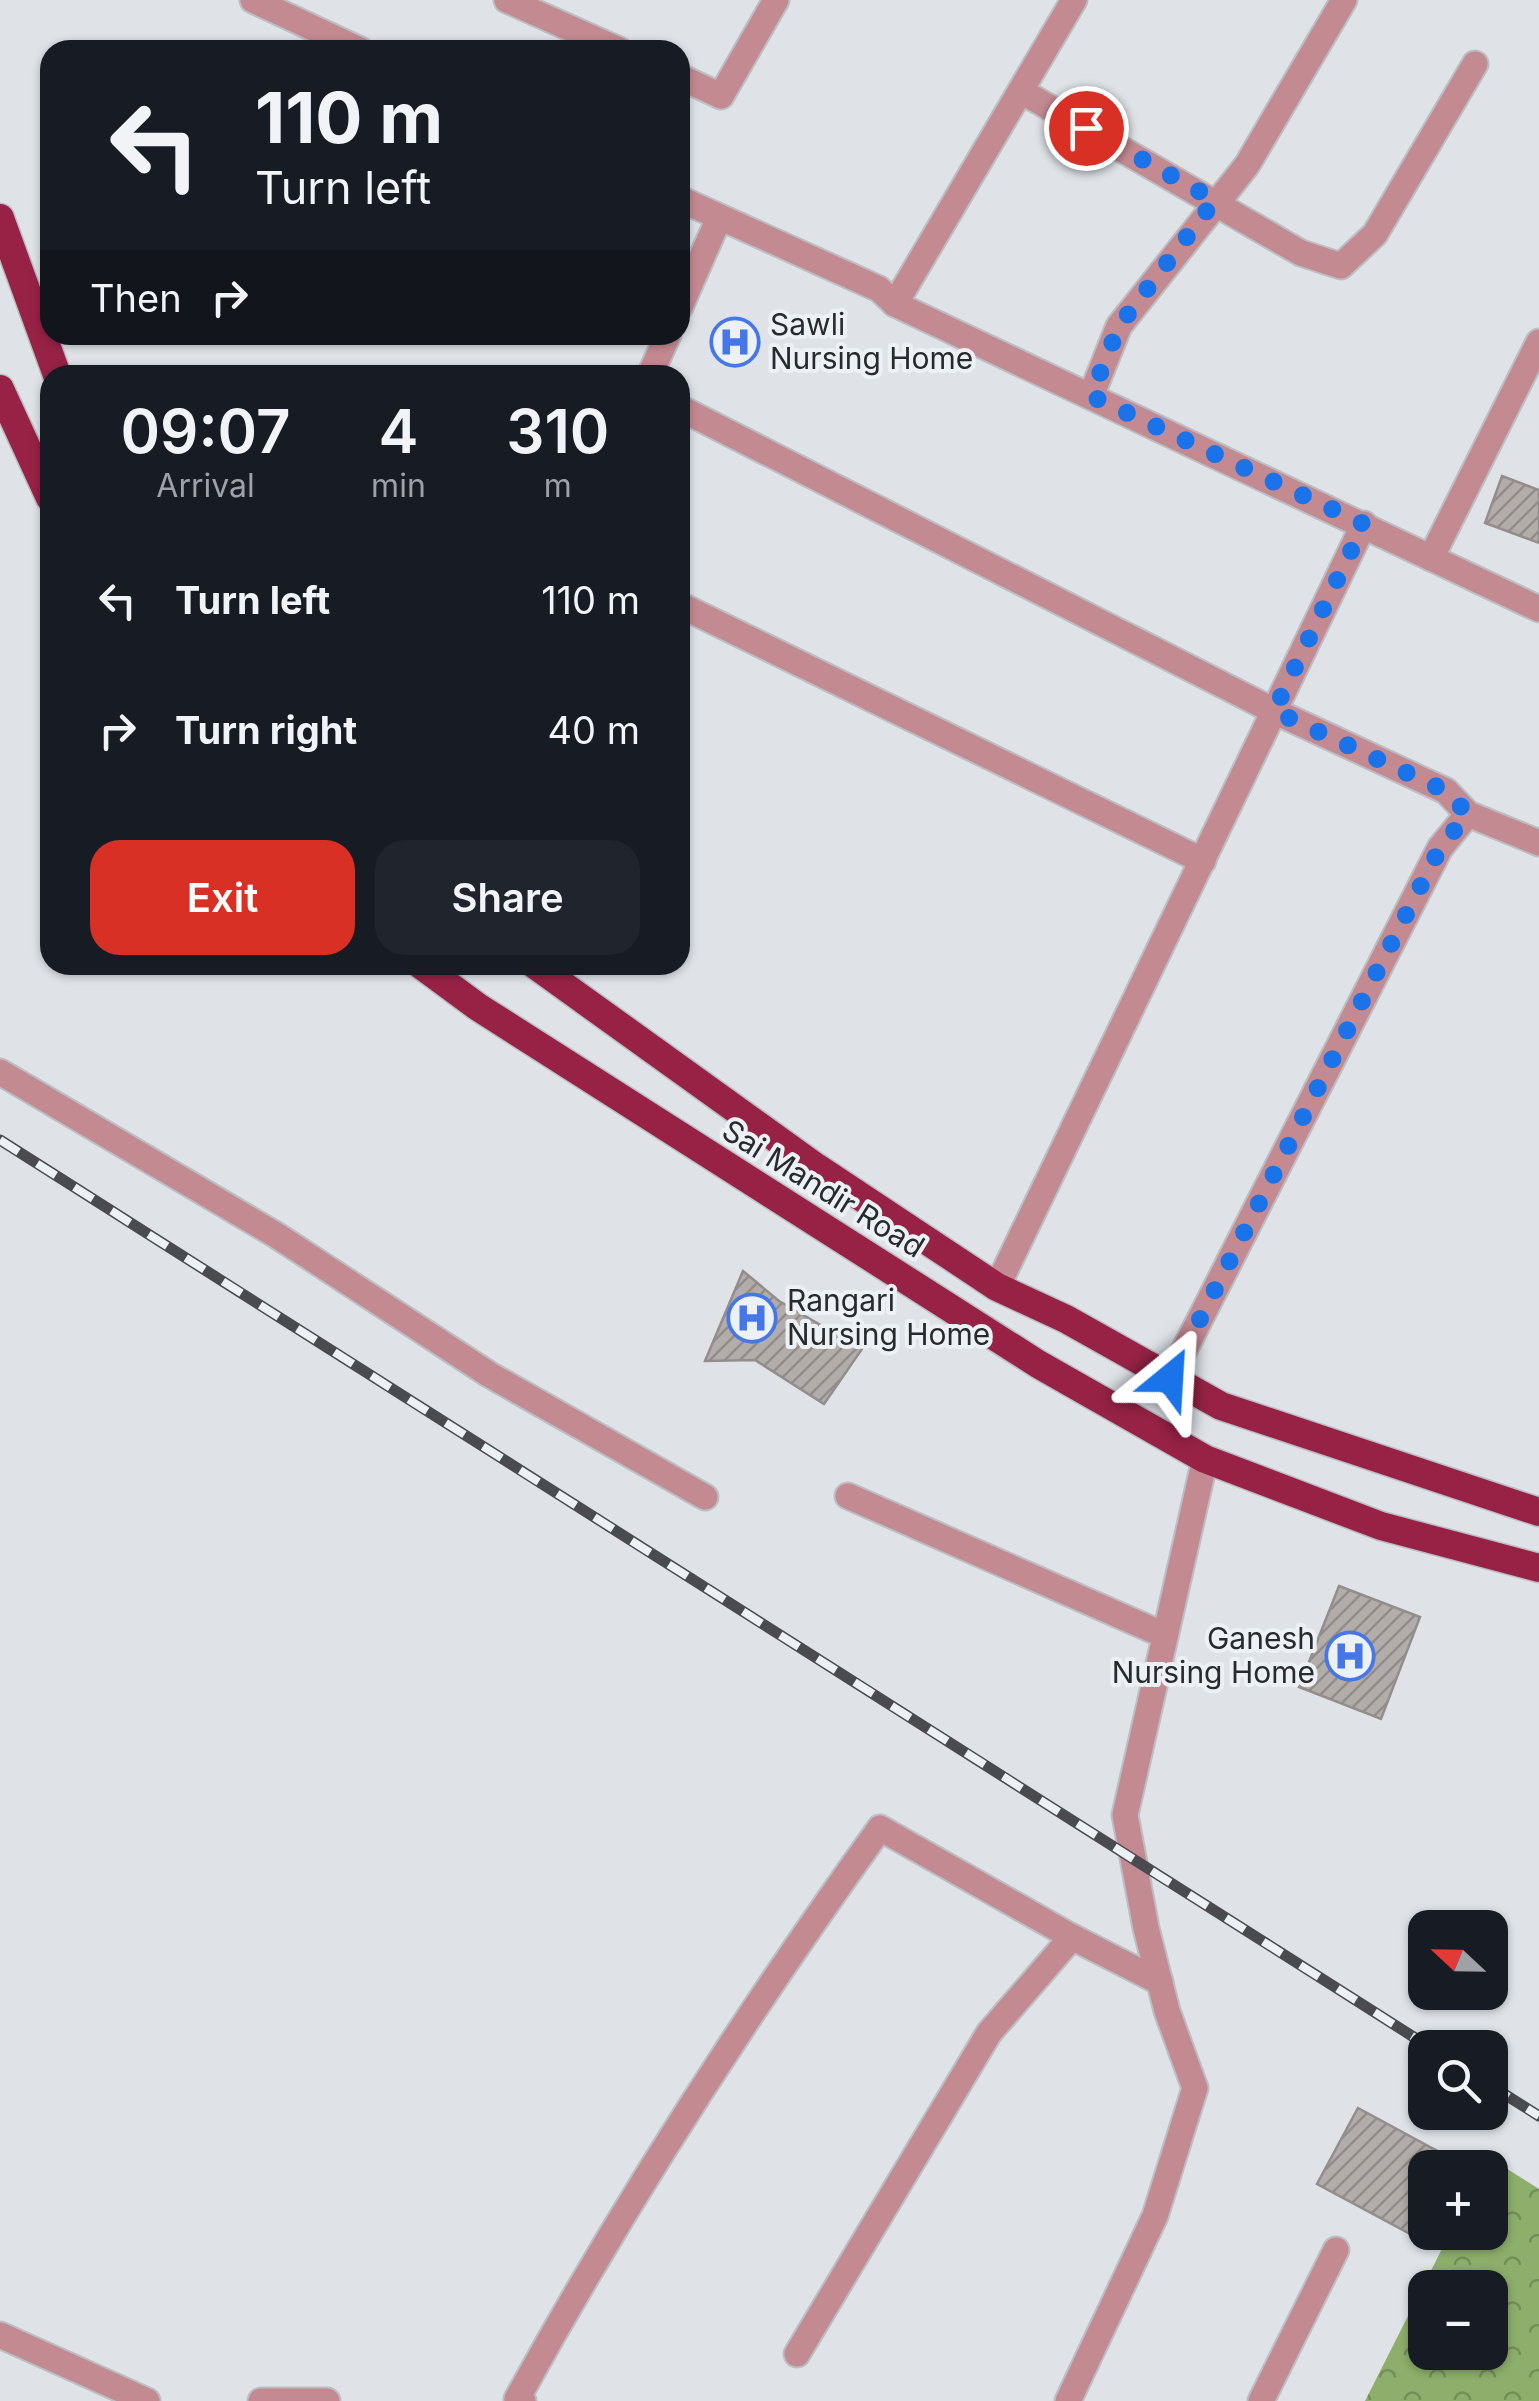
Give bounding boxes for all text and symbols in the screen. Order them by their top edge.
text: 110 m [255,75,443,160]
icon: left [90,80,220,210]
pin [1044,86,1129,171]
icon: arrive [1059,101,1114,156]
text: Turn left [255,160,431,215]
icon: right [202,270,257,325]
text: Then [90,275,182,321]
place label: Sawli Nursing Home [770,306,973,376]
hospital icon: Sawli Nursing Home [709,316,761,368]
text: 09:07 [121,395,291,467]
text: 4 [378,395,418,467]
text: 310 [506,395,609,467]
text: Arrival [156,466,255,505]
text: min [371,466,426,505]
text: m [544,466,572,505]
icon: left [90,573,145,628]
text: Turn left [175,577,330,623]
text: 110 m [541,577,640,623]
icon: right [90,703,145,758]
text: Turn right [175,707,357,753]
text: 40 m [548,707,640,753]
button: Exit [90,840,355,955]
button: Share [375,840,640,955]
street label: Sai Mandir Road [716,1112,931,1265]
place label: Rangari Nursing Home [787,1282,990,1352]
hospital icon: Rangari Nursing Home [726,1292,778,1344]
position arrow [1118,1326,1222,1430]
place label: Ganesh Nursing Home [1112,1620,1315,1690]
hospital icon: Ganesh Nursing Home [1324,1630,1376,1682]
north arrow [1408,1910,1508,2010]
map controls [1408,1910,1508,2370]
button: search [1408,2030,1508,2130]
button: + [1408,2150,1508,2250]
button: − [1408,2270,1508,2370]

